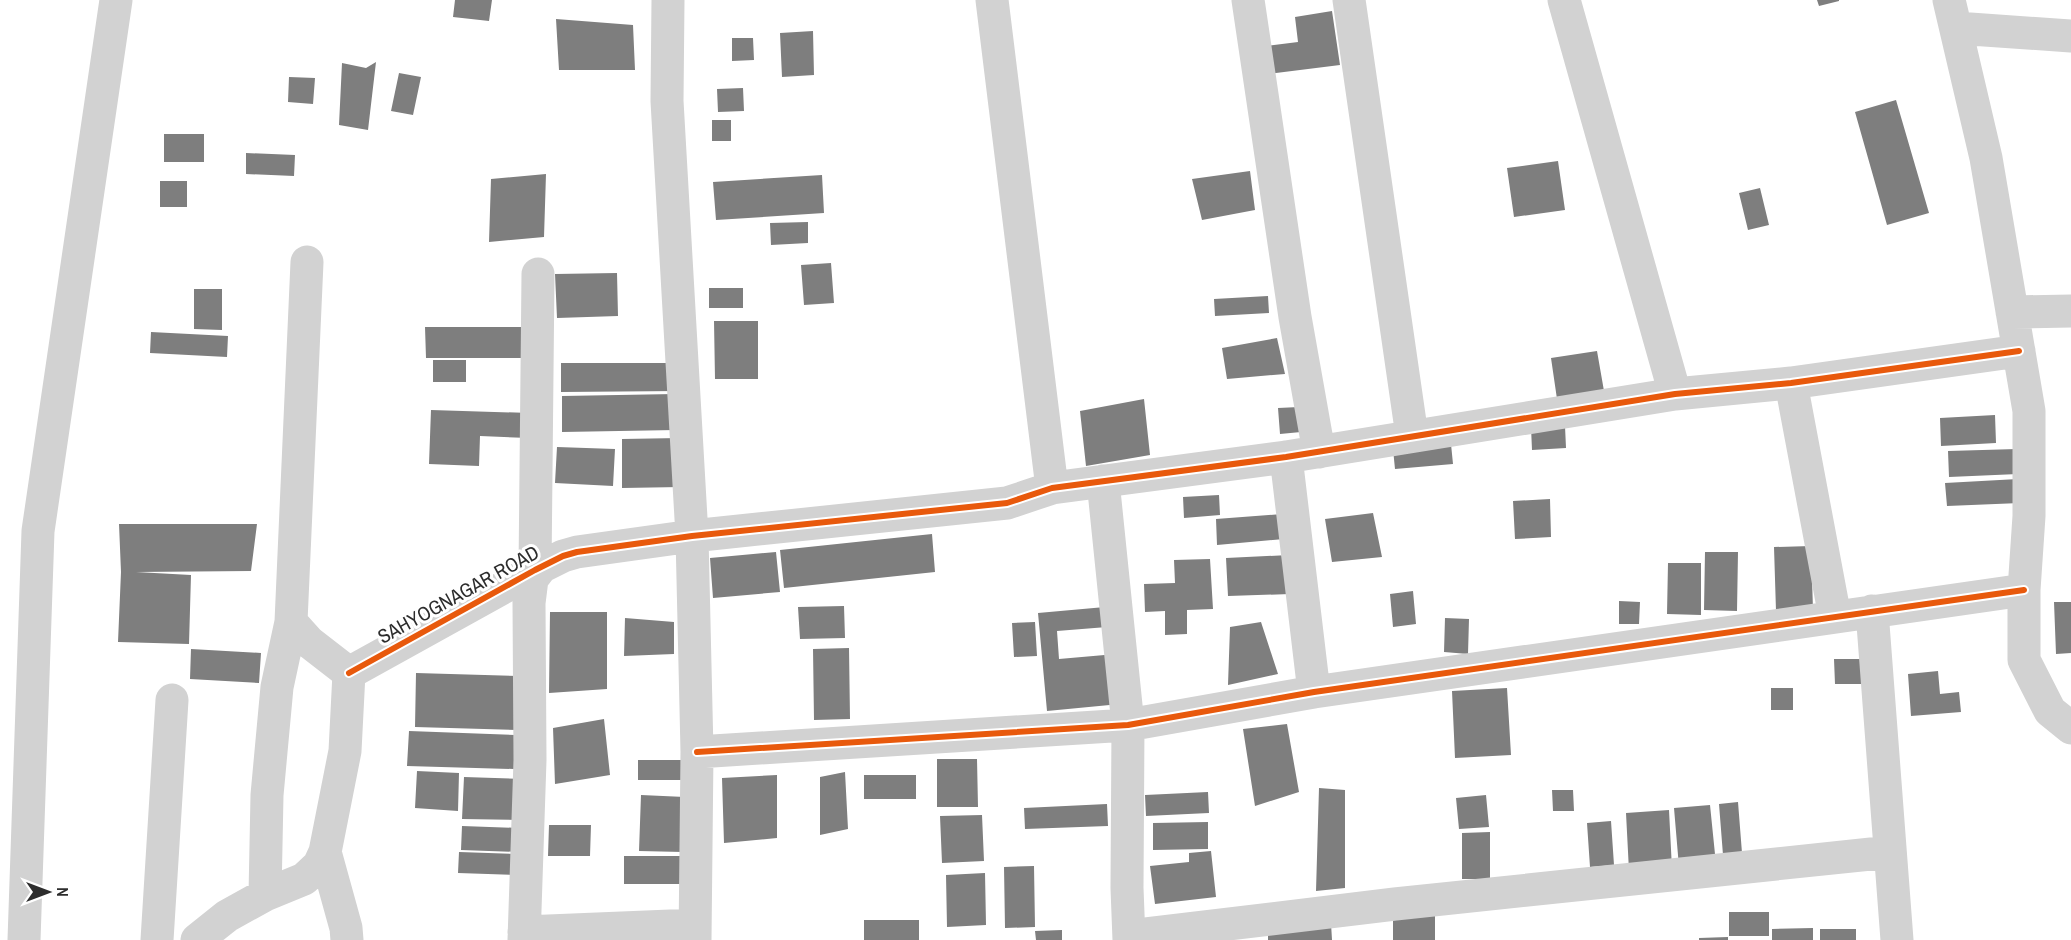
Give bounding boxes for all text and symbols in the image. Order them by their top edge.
street label: SAHYOGNAGAR ROAD [373,538,543,650]
north arrow [18,862,78,922]
text: N [52,887,74,897]

